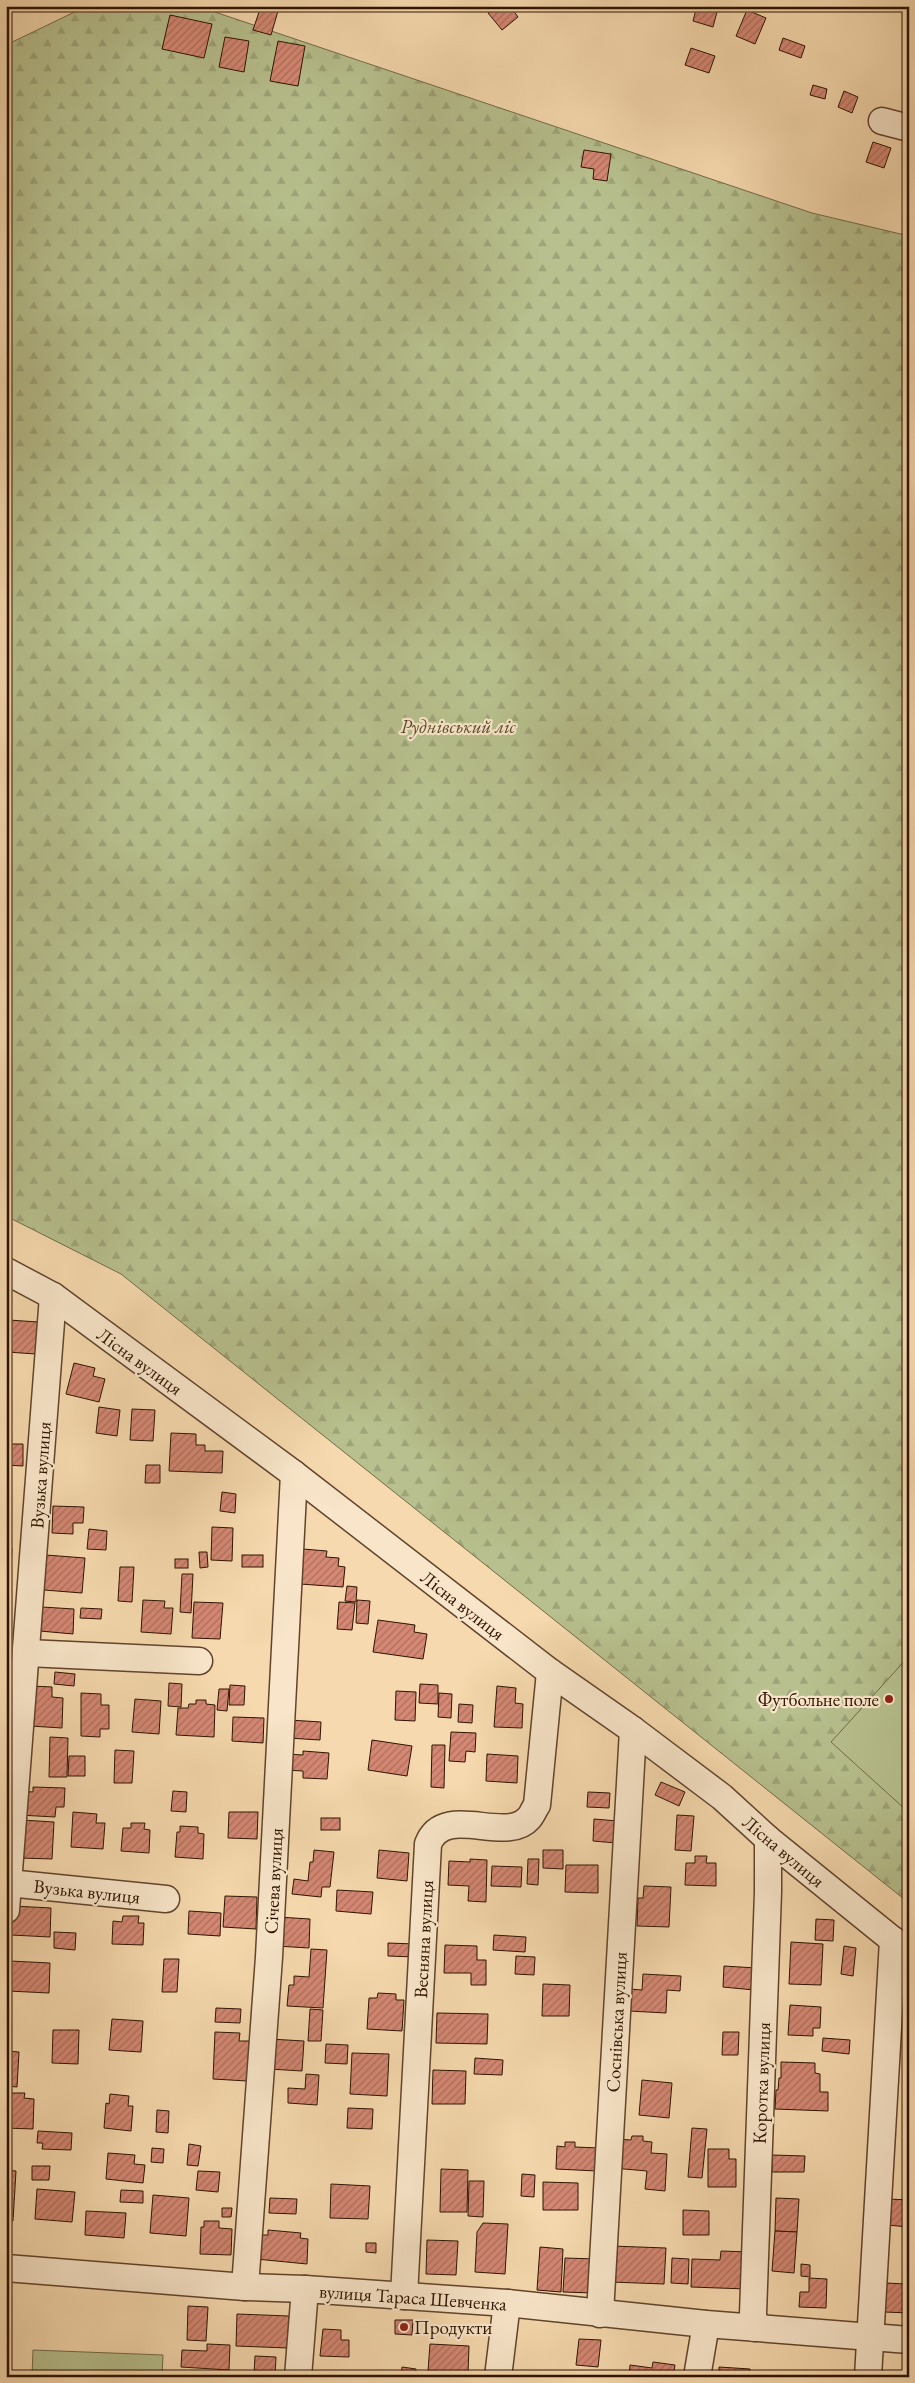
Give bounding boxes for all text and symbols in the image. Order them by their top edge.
park label: Руднівський ліс [401,714,517,739]
street label: Лісна вулиця [92,1322,188,1401]
street label: Вузька вулиця [24,1420,57,1529]
street label: Лісна вулиця [416,1565,510,1646]
place label: Футбольне поле [758,1687,879,1712]
marker: Футбольне поле [883,1693,895,1705]
street label: Лісна вулиця [737,1810,830,1893]
street label: Січева вулиця [258,1827,289,1935]
street label: Вузька вулиця [32,1873,142,1910]
street label: Весняна вулиця [408,1879,439,1999]
street label: Соснівська вулиця [600,1950,633,2093]
street label: Коротка вулиця [747,2021,776,2144]
street label: вулиця Тараса Шевченка [318,2278,508,2317]
place label: Продукти [414,2315,492,2340]
marker: Продукти [398,2321,410,2333]

